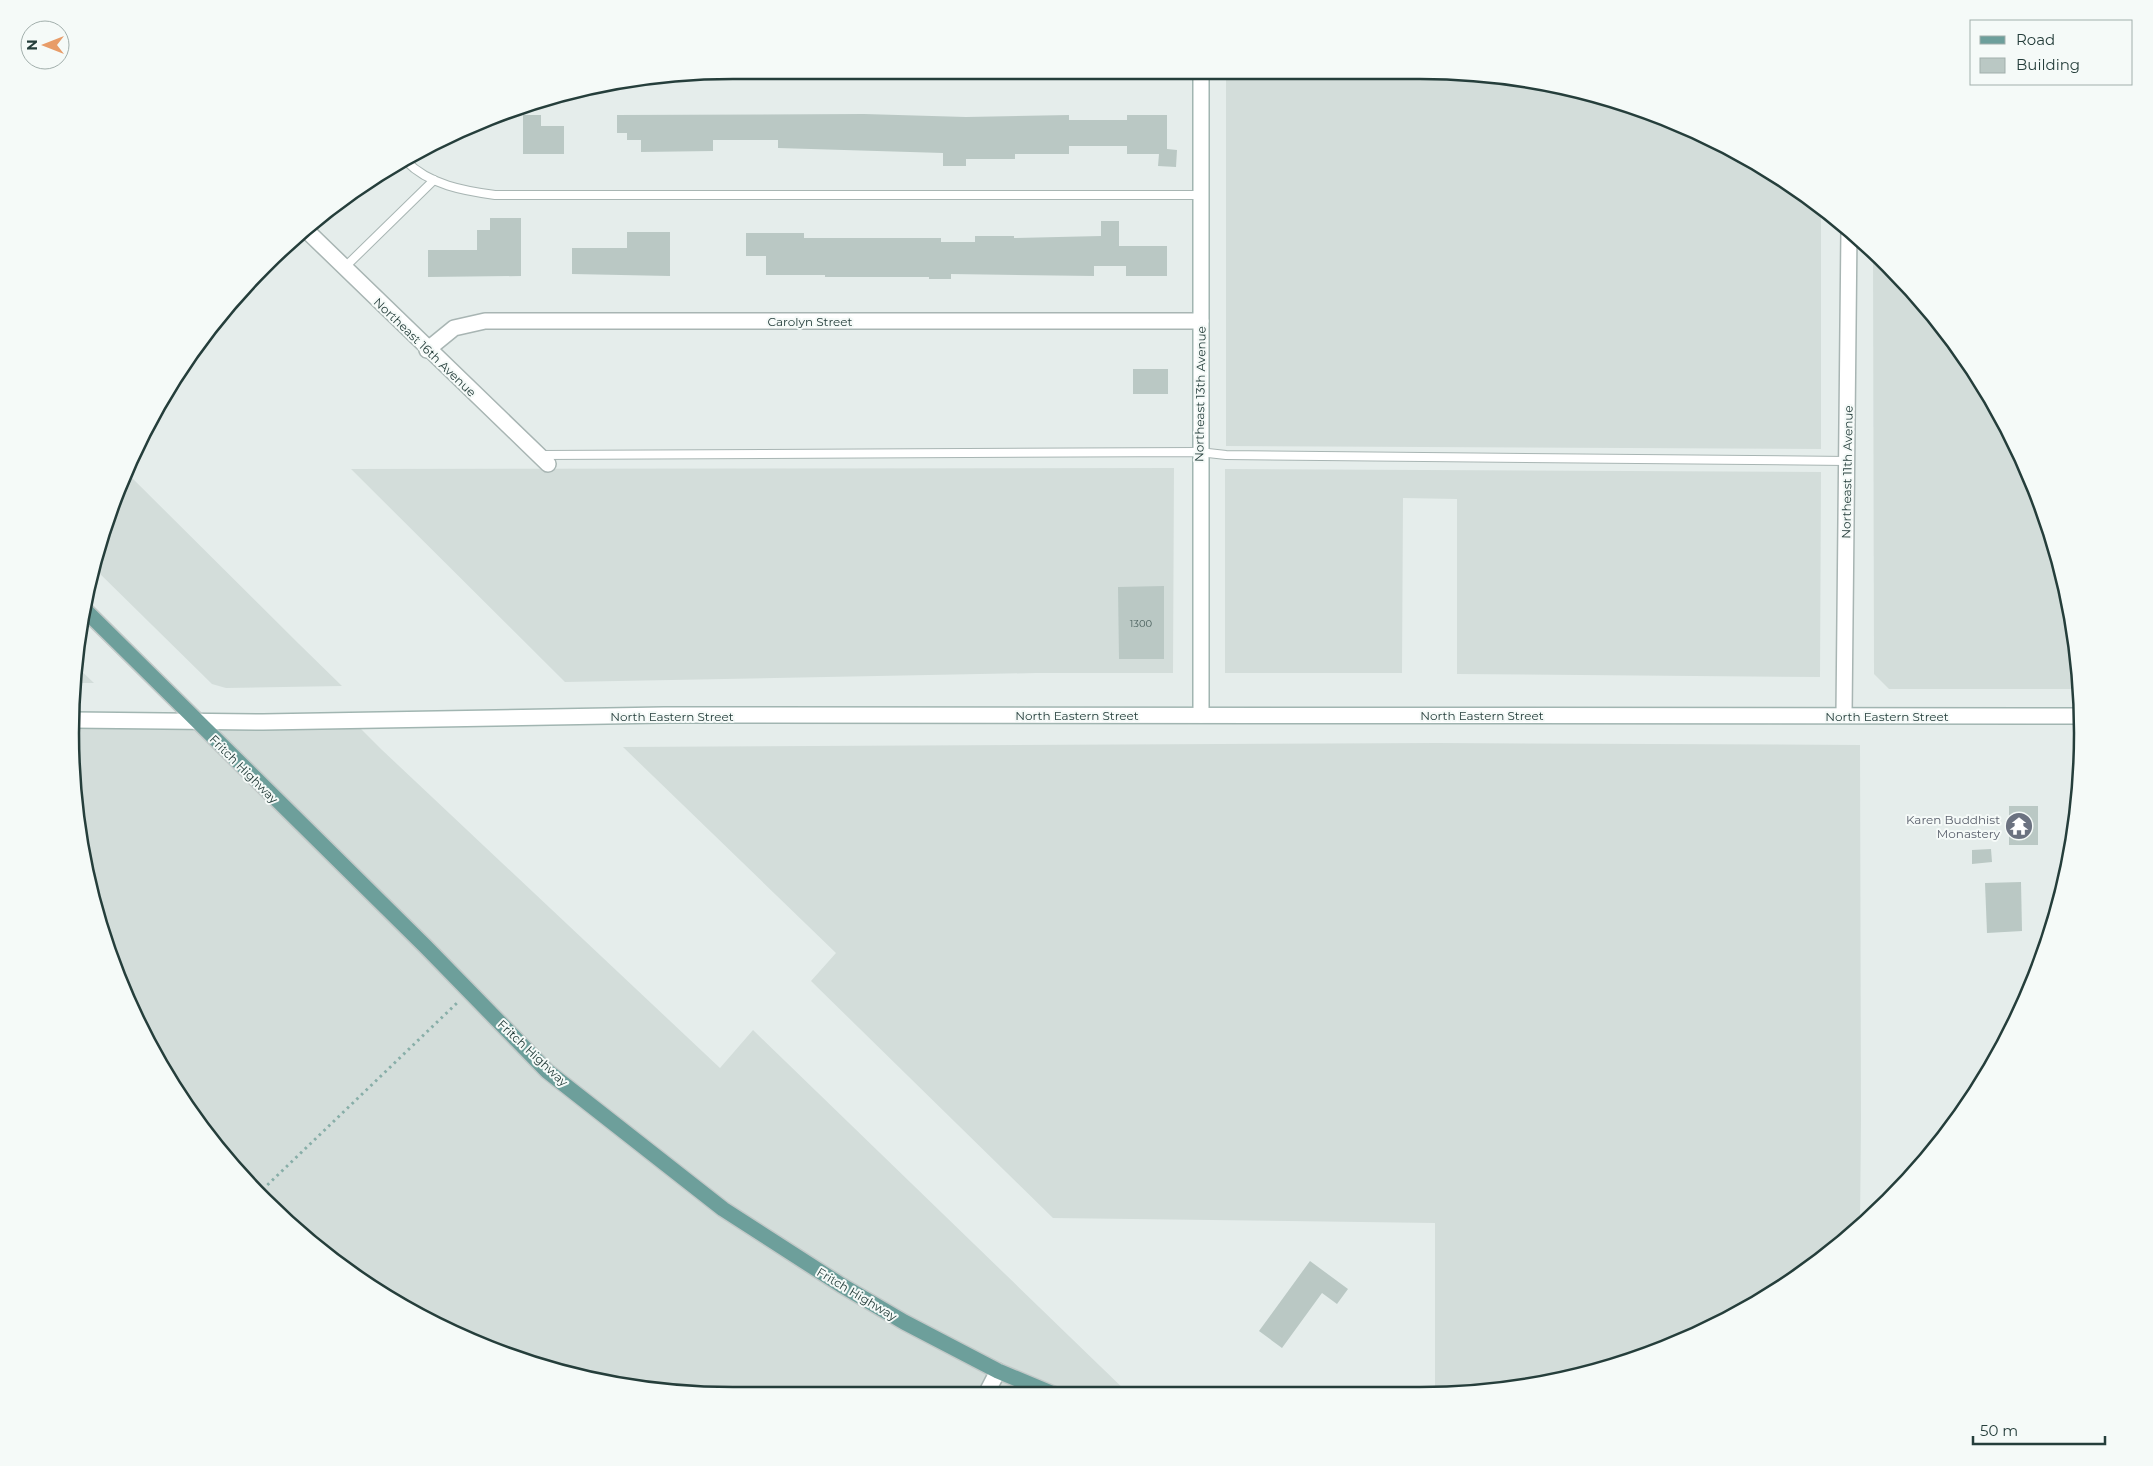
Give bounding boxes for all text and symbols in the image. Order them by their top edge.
north arrow [20,20,70,70]
legend [1970,20,2133,85]
text: Road [2016,30,2055,49]
text: N [23,39,41,51]
text: Building [2016,55,2080,74]
street label: Northeast 16th Avenue [371,294,479,400]
street label: Carolyn Street [768,314,853,329]
street label: Northeast 13th Avenue [1191,326,1209,462]
street label: Northeast 11th Avenue [1838,405,1856,539]
house number: 1300 [1130,617,1153,630]
street label: North Eastern Street [1015,708,1139,723]
street label: North Eastern Street [1420,708,1544,723]
street label: North Eastern Street [610,709,734,724]
street label: North Eastern Street [1825,709,1949,724]
street label: Fritch Highway [207,732,282,807]
temple icon: Karen Buddhist Monastery [2004,811,2034,841]
place label: Karen Buddhist Monastery [1906,812,2000,841]
street label: Fritch Highway [495,1017,572,1090]
street label: Fritch Highway [814,1264,900,1324]
scale bar [1973,1414,2106,1446]
text: 50 m [1980,1421,2018,1440]

